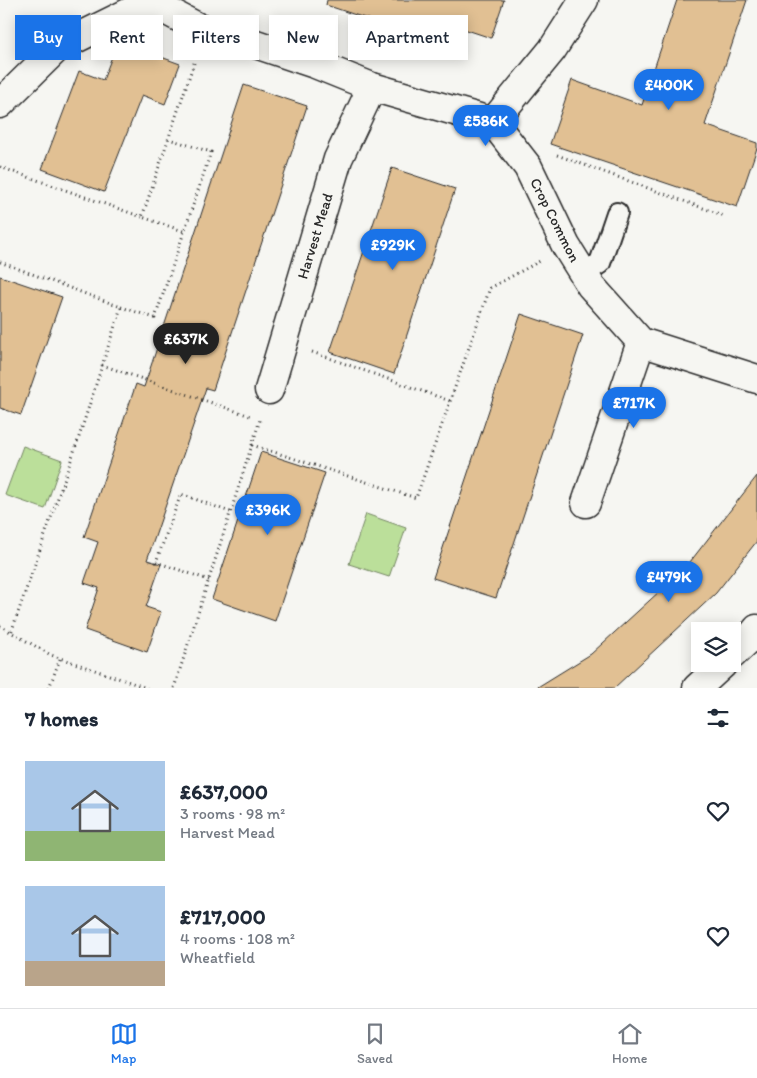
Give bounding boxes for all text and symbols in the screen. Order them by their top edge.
chip: Buy [15,15,81,60]
chip: Rent [91,15,163,60]
chip: Filters [173,15,259,60]
chip: New [269,15,338,60]
chip: Apartment [348,15,468,60]
pin: £400K [634,68,704,111]
text: £400K [645,75,693,94]
pin: £586K [451,104,521,147]
text: £586K [464,111,508,130]
street label: Crop Common [526,175,584,265]
street label: Harvest Mead [293,191,337,281]
pin: £929K [358,228,428,271]
text: £929K [371,235,415,254]
pin: £637K [151,322,221,365]
text: £637K [164,329,208,348]
pin: £717K [599,386,669,429]
text: £717K [613,393,655,412]
pin: £396K [233,494,303,536]
text: £396K [246,500,290,519]
pin: £479K [634,560,704,603]
text: £479K [647,567,691,586]
map controls [691,622,741,672]
button: layers [691,622,741,672]
icon: filters [704,704,732,732]
text: 7 homes [25,706,99,731]
text: £637,000 [180,779,268,804]
icon: home [65,781,125,841]
icon: heart [704,797,732,825]
text: 3 rooms · 98 m² [180,804,285,823]
text: Harvest Mead [180,823,275,842]
text: £717,000 [180,904,266,929]
icon: home [65,906,125,966]
icon: heart [704,922,732,950]
text: 4 rooms · 108 m² [180,929,295,948]
text: Wheatfield [180,948,255,967]
tab: Map [110,1020,138,1067]
tab: Saved [357,1020,393,1067]
tab: Home [612,1020,647,1067]

